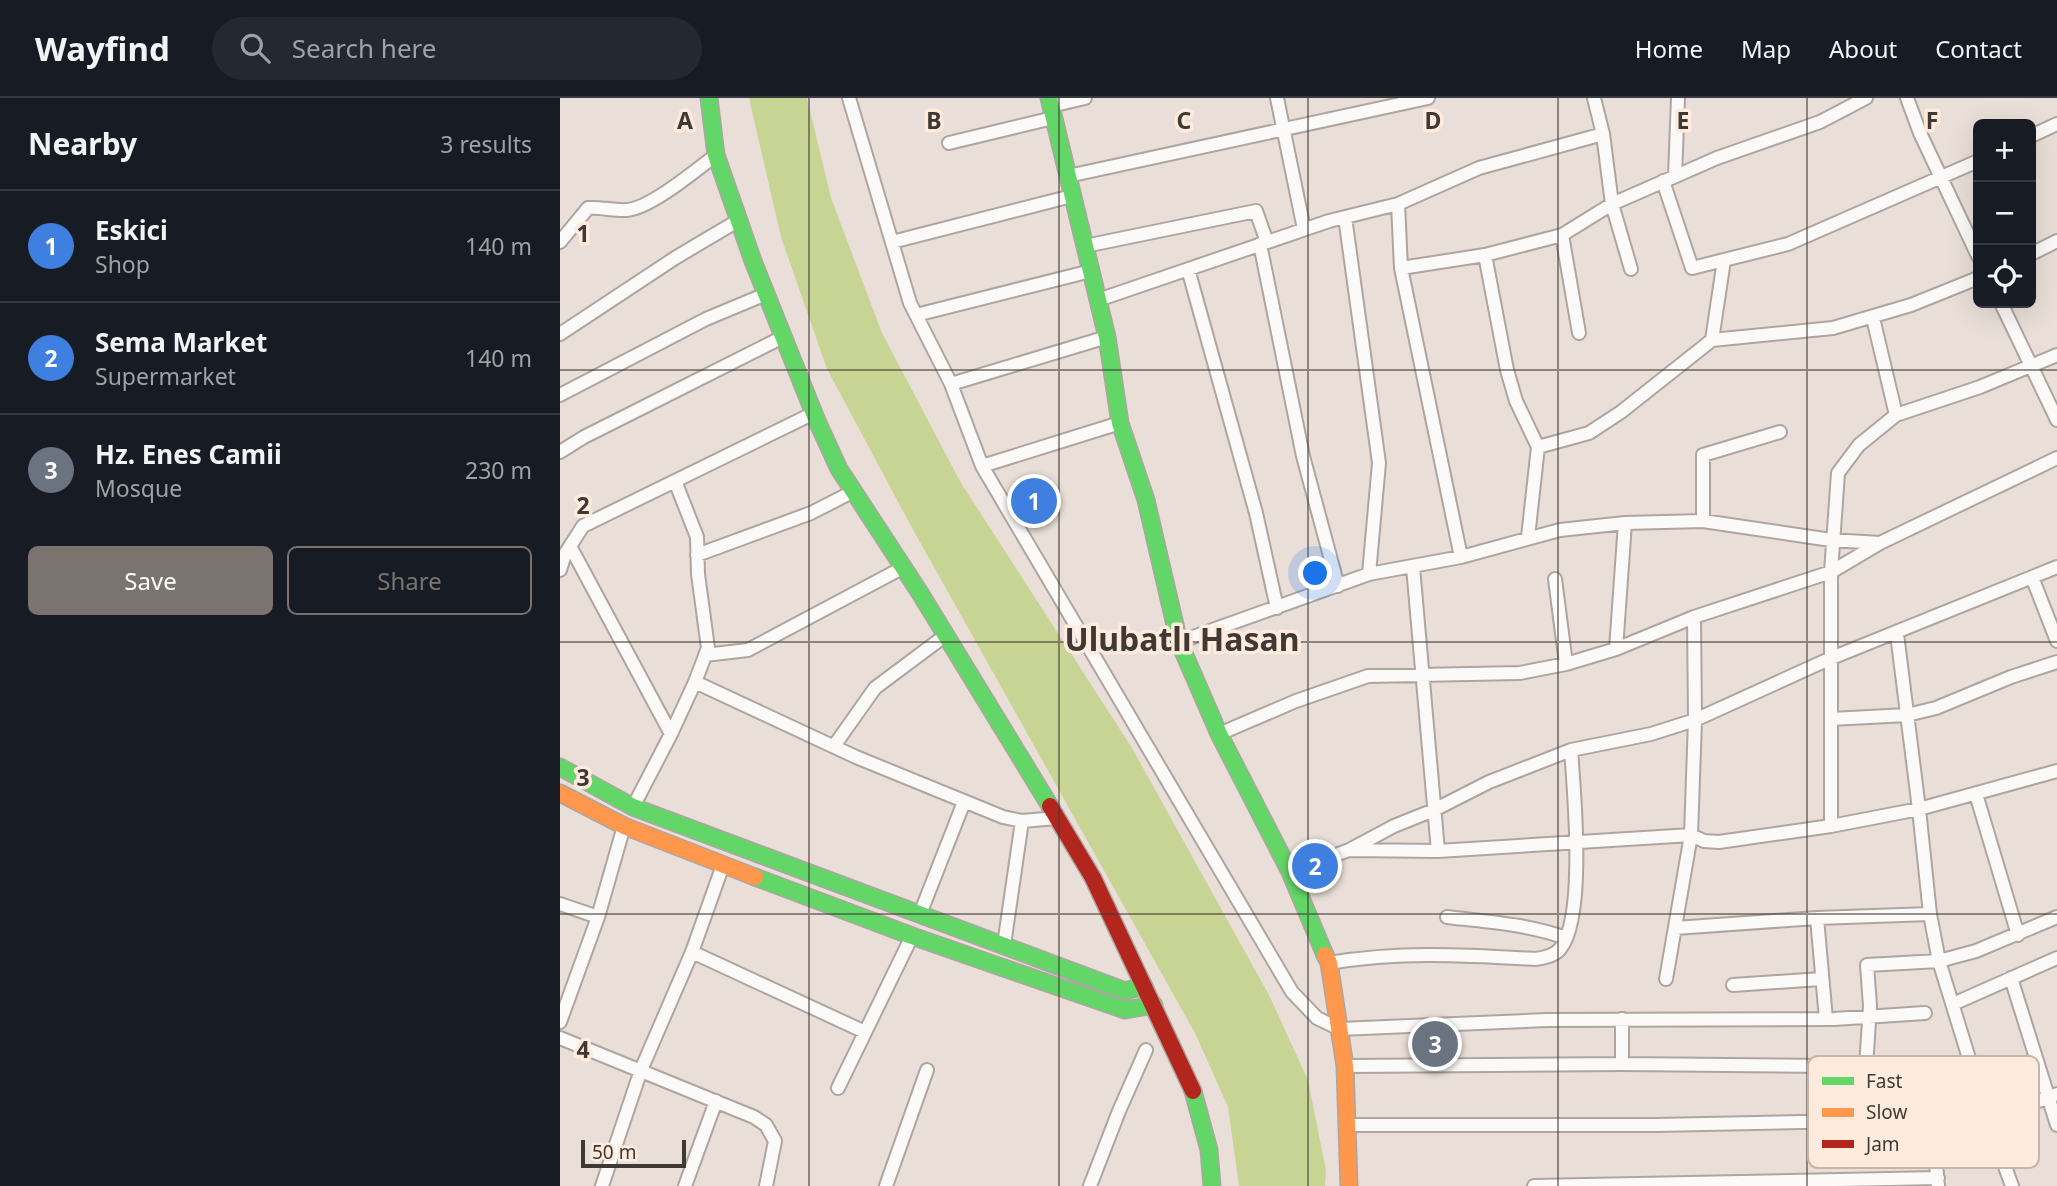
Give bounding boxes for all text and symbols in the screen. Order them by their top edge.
search box [212,17,702,80]
text: Wayfind [35,26,170,71]
icon: search [236,29,274,67]
text: Search here [292,30,436,66]
text: Home [1635,32,1703,65]
text: Map [1741,32,1791,65]
text: About [1829,32,1897,65]
text: Contact [1935,32,2022,65]
text: A [677,104,693,136]
text: B [926,104,942,136]
text: C [1177,104,1192,136]
text: D [1425,104,1441,136]
text: E [1677,104,1689,136]
text: F [1926,104,1938,136]
map controls [1973,119,2036,308]
button: + [1973,119,2036,182]
text: Nearby [28,123,137,164]
text: 3 results [440,128,532,160]
button: − [1973,182,2036,245]
text: Eskici [95,212,168,248]
text: 1 [576,217,590,249]
text: 1 [44,230,58,262]
text: 140 m [465,230,532,262]
button: locate [1973,245,2036,308]
text: Shop [95,248,150,280]
text: Sema Market [95,324,267,360]
text: 2 [44,342,58,374]
text: 140 m [465,342,532,374]
text: Supermarket [95,360,236,392]
text: Hz. Enes Camii [95,436,282,472]
text: 3 [44,454,58,486]
text: 230 m [465,454,532,486]
text: Mosque [95,472,182,504]
pin: 1 [1011,475,1057,527]
text: 2 [576,489,590,521]
button: Save [28,546,273,615]
button: Share [287,546,532,615]
your location [1298,556,1332,590]
district label: Ulubatlı Hasan [1065,617,1299,660]
text: 3 [576,761,590,793]
pin: 2 [1292,840,1338,892]
pin: 3 [1412,1018,1458,1070]
text: 4 [576,1033,590,1065]
legend [1808,1056,2039,1168]
text: Fast [1866,1068,1903,1094]
text: Slow [1866,1099,1907,1125]
text: Jam [1864,1131,1900,1157]
scale bar [581,1137,686,1169]
text: 50 m [592,1139,636,1165]

